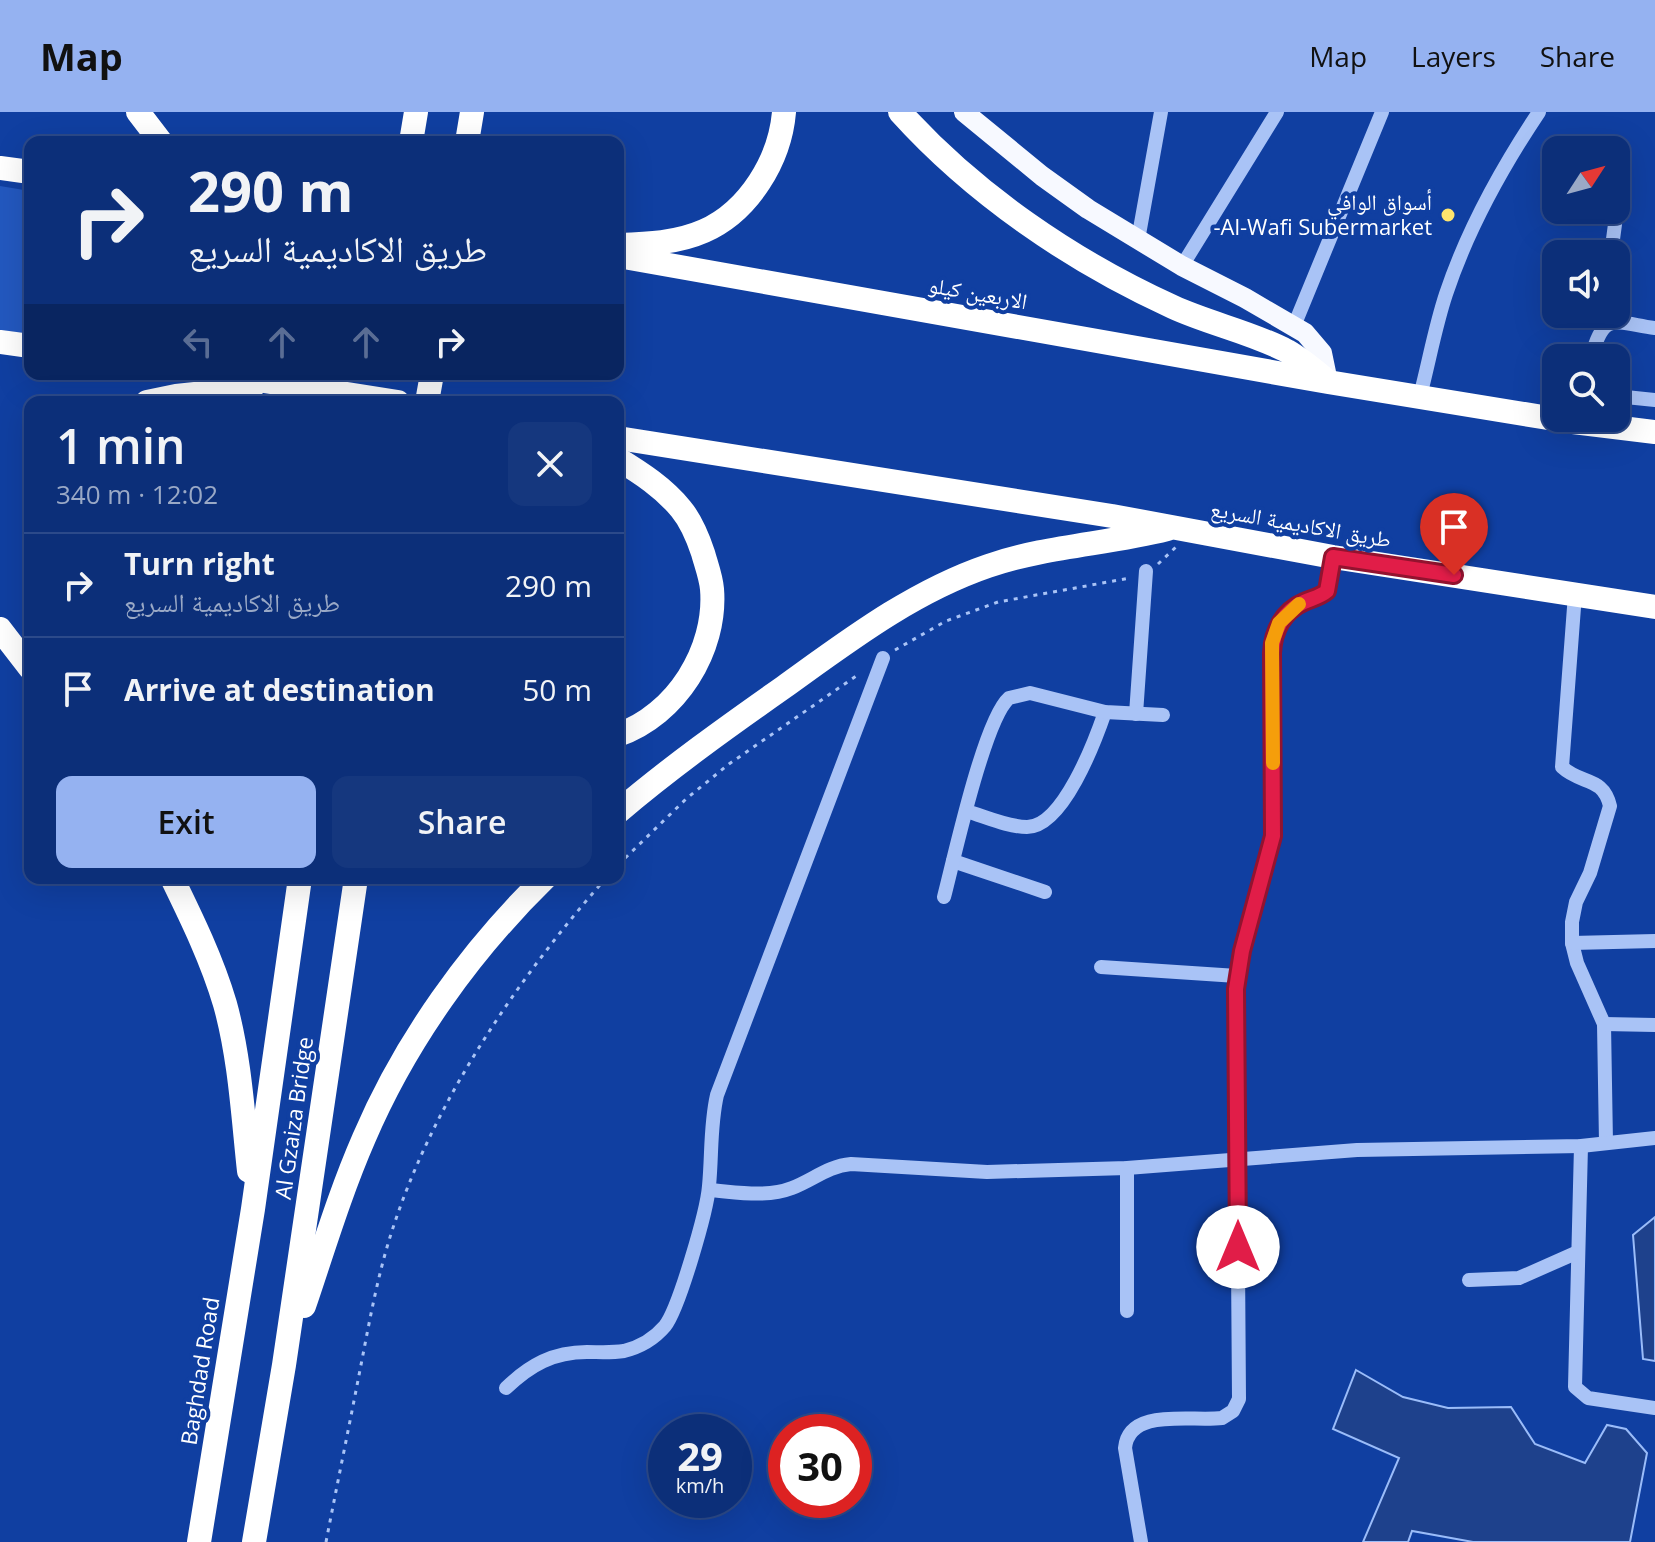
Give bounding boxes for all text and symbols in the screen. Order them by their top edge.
text: Map [40,30,123,82]
text: Map [1309,37,1367,75]
text: Layers [1411,37,1496,75]
text: Share [1540,37,1615,75]
north arrow [1542,136,1630,224]
map controls [1542,136,1630,432]
text: 290 m [188,152,354,228]
icon: right [56,168,160,272]
place label: أسواق الوافي -Al-Wafi Subermarket [1213,186,1432,241]
marker: أسواق الوافي -Al-Wafi Subermarket [1439,206,1457,224]
text: طريق الاكاديمية السريع [188,224,487,273]
button: sound [1542,240,1630,328]
street label: الاربعين كيلو [927,269,1030,315]
icon: left [176,320,220,364]
icon: ahead [260,320,304,364]
icon: ahead [344,320,388,364]
icon: right [428,320,472,364]
button: search [1542,344,1630,432]
text: 1 min [56,413,186,478]
button: close [508,422,592,506]
text: 340 m · 12:02 [56,476,218,512]
street label: طريق الاكاديمية السريع [1209,492,1394,554]
pin [1420,493,1488,575]
icon: arrive [1432,505,1476,549]
text: Turn right [124,543,275,584]
icon: right [56,563,100,607]
text: 290 m [505,565,592,606]
text: طريق الاكاديمية السريع [124,584,340,620]
icon: arrive [56,667,100,711]
text: Arrive at destination [124,669,435,710]
text: 50 m [522,669,592,710]
button: Exit [56,776,316,868]
button: Share [332,776,592,868]
street label: Al Gzaiza Bridge [267,1035,319,1201]
position arrow [1196,1205,1280,1289]
street label: Baghdad Road [173,1295,226,1447]
speed limit sign: 30 [768,1414,872,1518]
text: 29 [677,1428,723,1483]
text: km/h [676,1472,724,1499]

